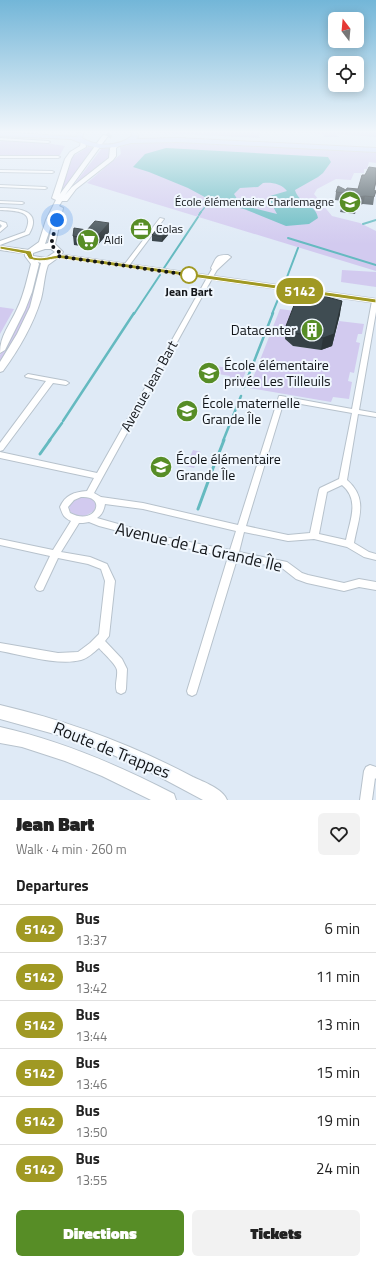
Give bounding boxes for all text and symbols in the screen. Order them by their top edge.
north arrow [328,12,364,48]
map controls [328,12,364,92]
button: locate [328,56,364,92]
school or university icon: École élémentaire Charlemagne [337,189,363,215]
place label: École élémentaire Charlemagne [175,192,334,211]
your location [47,210,67,230]
office icon: Colas [128,216,154,242]
place label: Colas [156,219,184,238]
supermarket icon: Aldi [75,227,101,253]
place label: Aldi [104,230,123,249]
marker: Jean Bart [180,266,198,284]
line badge: 5142 [272,278,328,304]
text: 5142 [284,280,316,301]
place label: Jean Bart [165,282,213,301]
building icon: Datacenter [299,317,325,343]
place label: Datacenter [231,319,296,340]
street label: Avenue Jean Bart [115,336,182,435]
place label: École élémentaire privée Les Tilleuils [224,354,331,391]
school or university icon: École élémentaire privée Les Tilleuils [196,360,222,386]
place label: École maternelle Grande Île [202,392,300,429]
school or university icon: École maternelle Grande Île [174,398,200,424]
place label: École élémentaire Grande Île [176,448,281,485]
school or university icon: École élémentaire Grande Île [148,454,174,480]
street label: Avenue de La Grande Île [113,515,285,579]
street label: Route de Trappes [50,715,175,785]
text: Jean Bart [16,809,94,838]
button: heart [318,813,360,855]
text: Walk · 4 min · 260 m [16,839,127,859]
text: Departures [16,874,89,897]
text: Bus [75,907,100,930]
text: 6 min [324,917,360,940]
text: 5142 [24,918,55,939]
text: 13:37 [75,930,107,950]
text: Bus [75,955,100,978]
text: 11 min [316,965,360,988]
text: 5142 [24,966,55,987]
text: 13:42 [75,978,107,998]
text: Bus [75,1003,100,1026]
text: 13 min [316,1013,360,1036]
text: 5142 [24,1014,55,1035]
text: 13:44 [75,1026,107,1046]
text: Bus [75,1051,100,1074]
text: 15 min [316,1061,360,1084]
text: 5142 [24,1062,55,1083]
text: 13:46 [75,1074,107,1094]
text: Bus [75,1099,100,1122]
text: 19 min [316,1109,360,1132]
text: 5142 [24,1110,55,1131]
text: 13:50 [75,1122,107,1142]
text: Bus [75,1147,100,1170]
text: 24 min [316,1157,360,1180]
text: 5142 [24,1158,55,1179]
text: 13:55 [75,1170,107,1190]
button: Directions [16,1210,184,1256]
button: Tickets [192,1210,360,1256]

